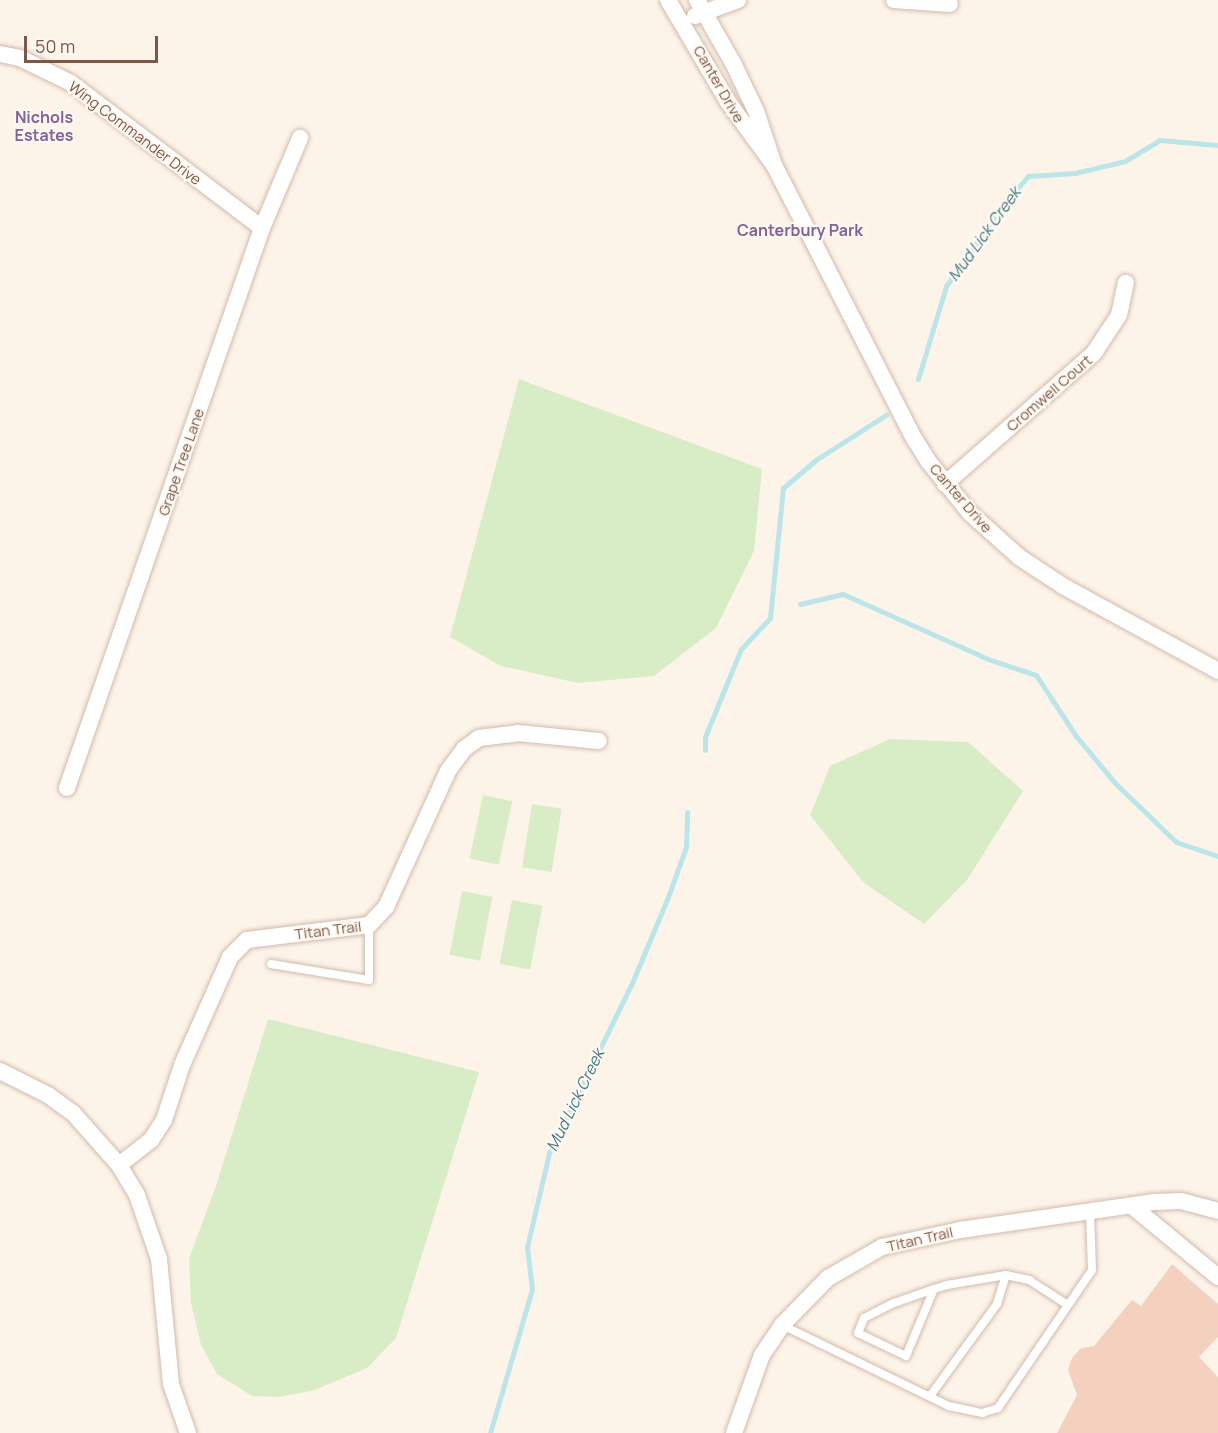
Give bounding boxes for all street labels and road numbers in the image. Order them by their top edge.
street label: Canter Drive [690,42,748,126]
street label: Wing Commander Drive [65,77,205,189]
street label: Cromwell Court [1003,351,1095,435]
street label: Grape Tree Lane [154,406,208,518]
street label: Canter Drive [926,460,996,536]
street label: Titan Trail [293,917,363,943]
street label: Titan Trail [885,1223,955,1255]

